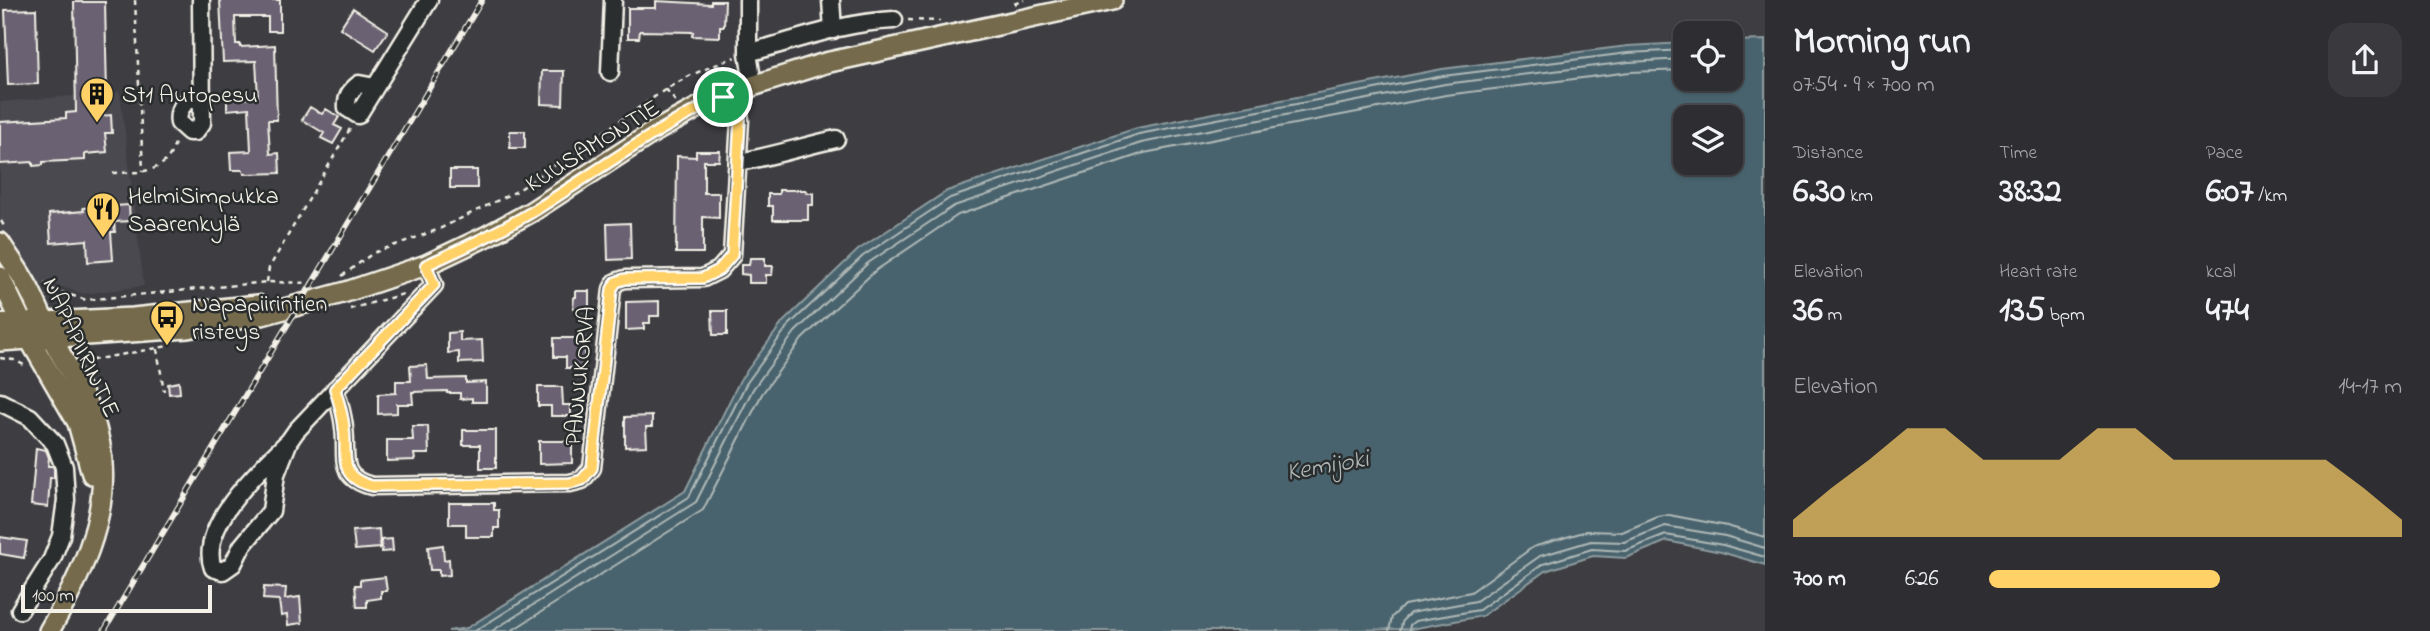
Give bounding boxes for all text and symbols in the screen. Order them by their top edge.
text: Morning run [1793,15,1971,71]
map controls [1673,21,1743,175]
button: locate [1673,21,1743,91]
button: share [2328,23,2402,97]
pin [693,67,753,127]
text: 07:54 · 9 × 700 m [1793,69,1935,102]
building icon: St1 Autopesu [78,75,116,124]
icon: arrive [704,78,742,116]
place label: St1 Autopesu [122,79,258,114]
street label: KUUSAMONTIE [519,92,667,202]
button: layers [1673,105,1743,175]
text: Distance [1793,140,1863,167]
text: Time [1999,140,2037,167]
text: Pace [2206,140,2243,167]
text: 6.30 [1793,167,1845,218]
text: 38:32 [1999,167,2062,218]
text: 6:07 [2206,167,2254,218]
place label: HelmiSimpukka Saarenkylä [128,180,279,244]
text: km [1845,183,1873,210]
text: /km [2254,183,2287,210]
restaurant icon: HelmiSimpukka Saarenkylä [84,190,122,239]
text: Elevation [1793,259,1863,286]
text: Heart rate [1999,259,2077,286]
text: kcal [2206,259,2236,286]
street label: NAPAPIIRINTIE [32,272,128,424]
text: 36 [1793,286,1823,337]
text: 135 [1999,286,2045,337]
text: 474 [2206,286,2249,337]
place label: Napapiirintien risteys [192,288,327,352]
bus stop icon: Napapiirintien risteys [148,298,186,347]
text: m [1823,302,1842,329]
text: bpm [2045,302,2085,329]
street label: PANNUKORVA [557,305,606,448]
text: Elevation [1793,371,1878,404]
text: 14–17 m [2338,371,2402,404]
water label: Kemijoki [1283,441,1374,493]
text: 700 m [1793,563,1846,596]
text: 6:26 [1905,563,1939,596]
scale bar [21,582,212,614]
text: 100 m [32,583,74,610]

